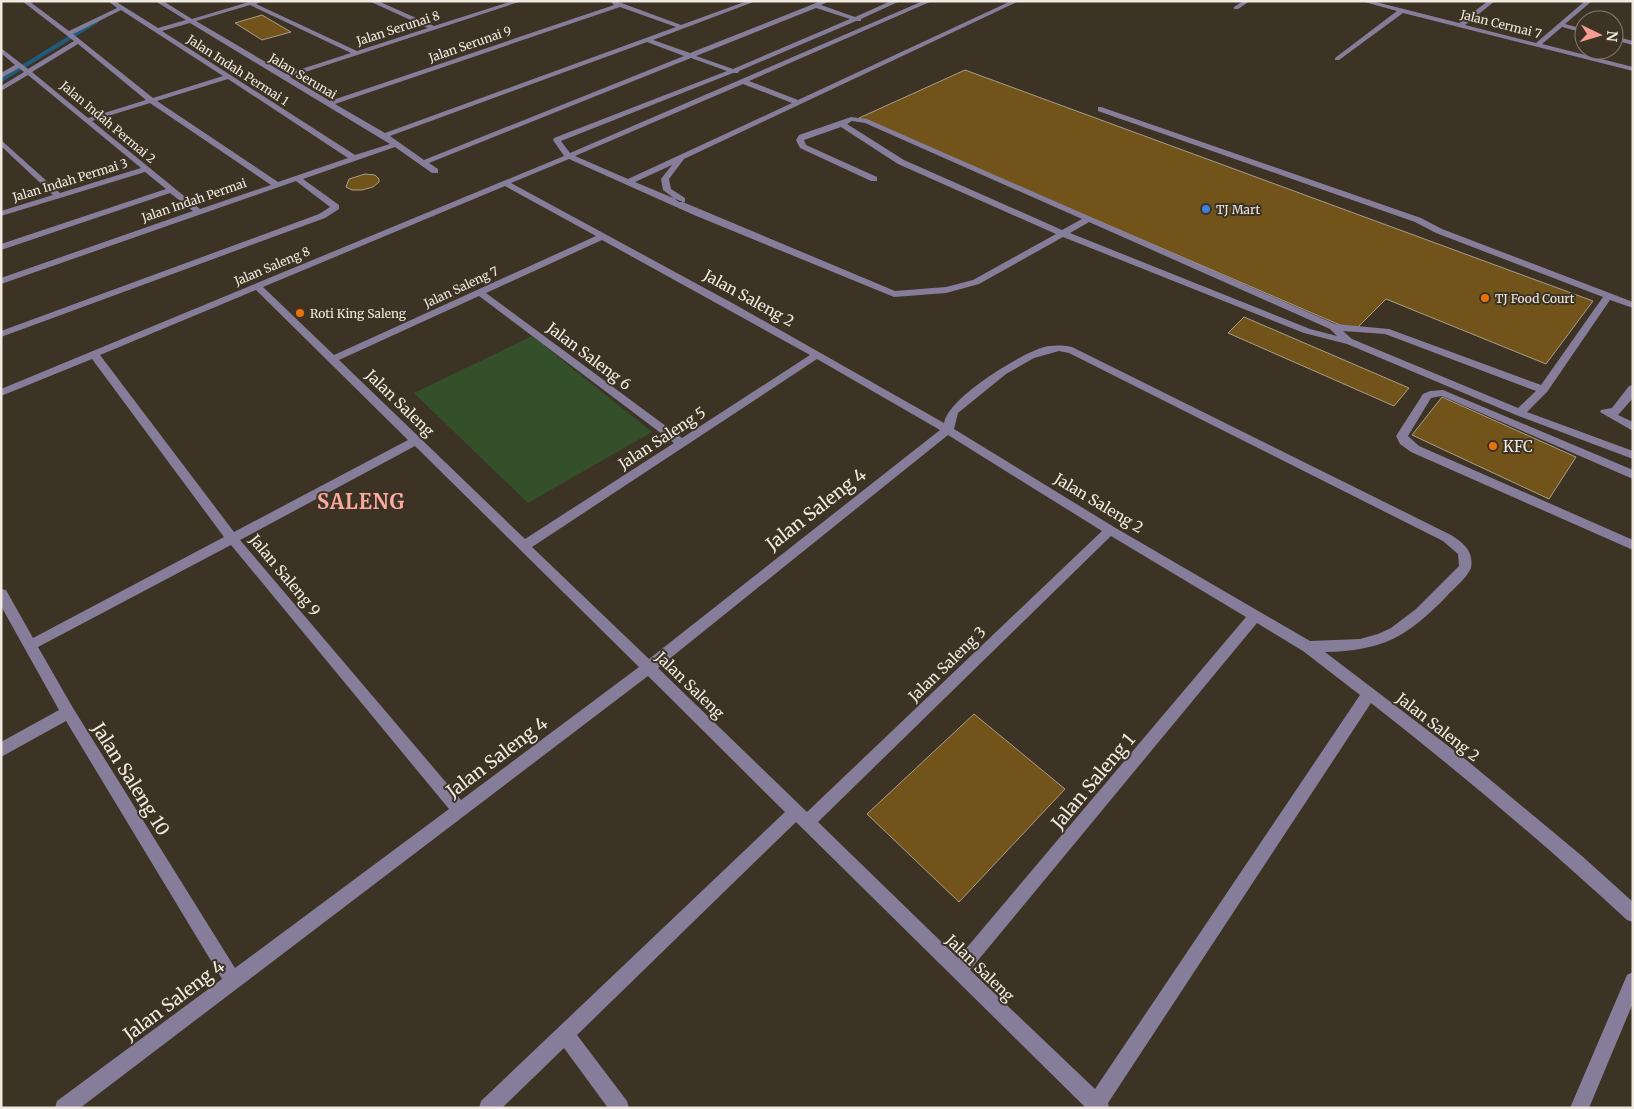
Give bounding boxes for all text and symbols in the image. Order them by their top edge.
street label: Jalan Cermai 7 [1458,6,1543,41]
street label: Jalan Serunai 8 [354,8,441,49]
north arrow [1574,10,1624,60]
street label: Jalan Serunai 9 [426,23,513,65]
text: N [1603,30,1621,42]
street label: Jalan Indah Permai 1 [184,31,292,109]
street label: Jalan Serunai [266,49,340,102]
street label: Jalan Indah Permai 2 [57,77,159,166]
street label: Jalan Indah Permai 3 [10,155,129,205]
street label: Jalan Indah Permai [139,175,248,225]
place label: TJ Mart [1216,202,1260,217]
marker: TJ Mart [1200,203,1212,215]
street label: Jalan Saleng 8 [231,243,312,289]
street label: Jalan Saleng 7 [421,263,501,311]
street label: Jalan Saleng 2 [700,265,798,331]
place label: TJ Food Court [1495,291,1575,306]
marker: TJ Food Court [1479,292,1491,304]
place label: Roti King Saleng [310,306,407,321]
marker: Roti King Saleng [294,307,306,319]
street label: Jalan Saleng 6 [542,318,635,394]
street label: Jalan Saleng [361,365,438,440]
street label: Jalan Saleng 5 [614,403,709,474]
place label: KFC [1503,437,1533,456]
marker: KFC [1487,440,1499,452]
street label: Jalan Saleng 4 [760,463,871,556]
street label: Jalan Saleng 2 [1050,468,1147,537]
district label: SALENG [317,489,405,514]
street label: Jalan Saleng 9 [245,530,325,620]
street label: Jalan Saleng 3 [904,622,990,706]
street label: Jalan Saleng [651,647,728,722]
street label: Jalan Saleng 2 [1392,688,1484,765]
street label: Jalan Saleng 4 [441,711,552,803]
street label: Jalan Saleng 10 [87,717,175,840]
street label: Jalan Saleng 1 [1046,728,1140,834]
street label: Jalan Saleng [941,930,1018,1005]
street label: Jalan Saleng 4 [118,954,229,1046]

